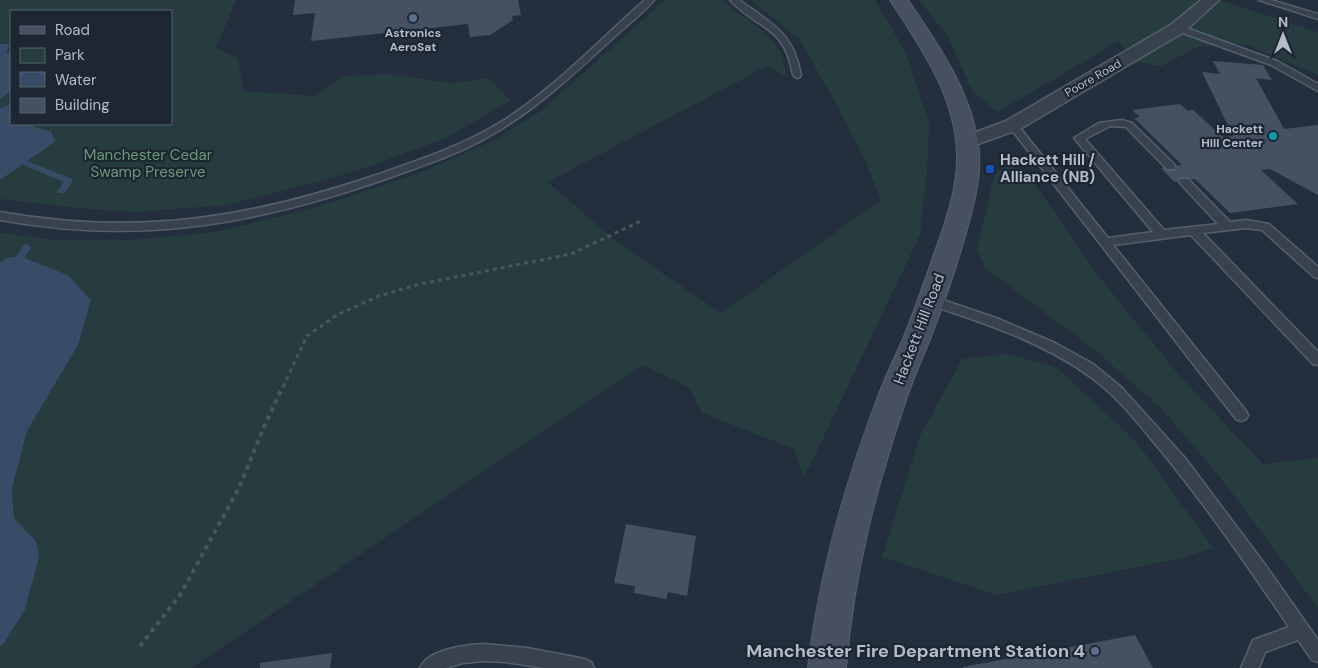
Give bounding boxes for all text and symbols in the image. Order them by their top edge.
legend [10,10,172,125]
north arrow [1258,10,1308,60]
marker: Astronics AeroSat [407,12,419,24]
text: N [1278,13,1288,31]
text: Road [55,20,90,40]
place label: Astronics AeroSat [385,25,441,55]
text: Park [55,45,85,65]
street label: Poore Road [1062,55,1124,101]
text: Water [55,70,97,90]
text: Building [55,95,110,115]
place label: Hackett Hill Center [1201,121,1263,151]
marker: Hackett Hill Center [1267,130,1279,142]
park label: Manchester Cedar Swamp Preserve [84,145,213,182]
place label: Hackett Hill / Alliance (NB) [1000,150,1095,187]
marker: Hackett Hill / Alliance (NB) [984,163,996,175]
street label: Hackett Hill Road [889,271,949,387]
place label: Manchester Fire Department Station 4 [746,639,1085,663]
marker: Manchester Fire Department Station 4 [1089,645,1101,657]

